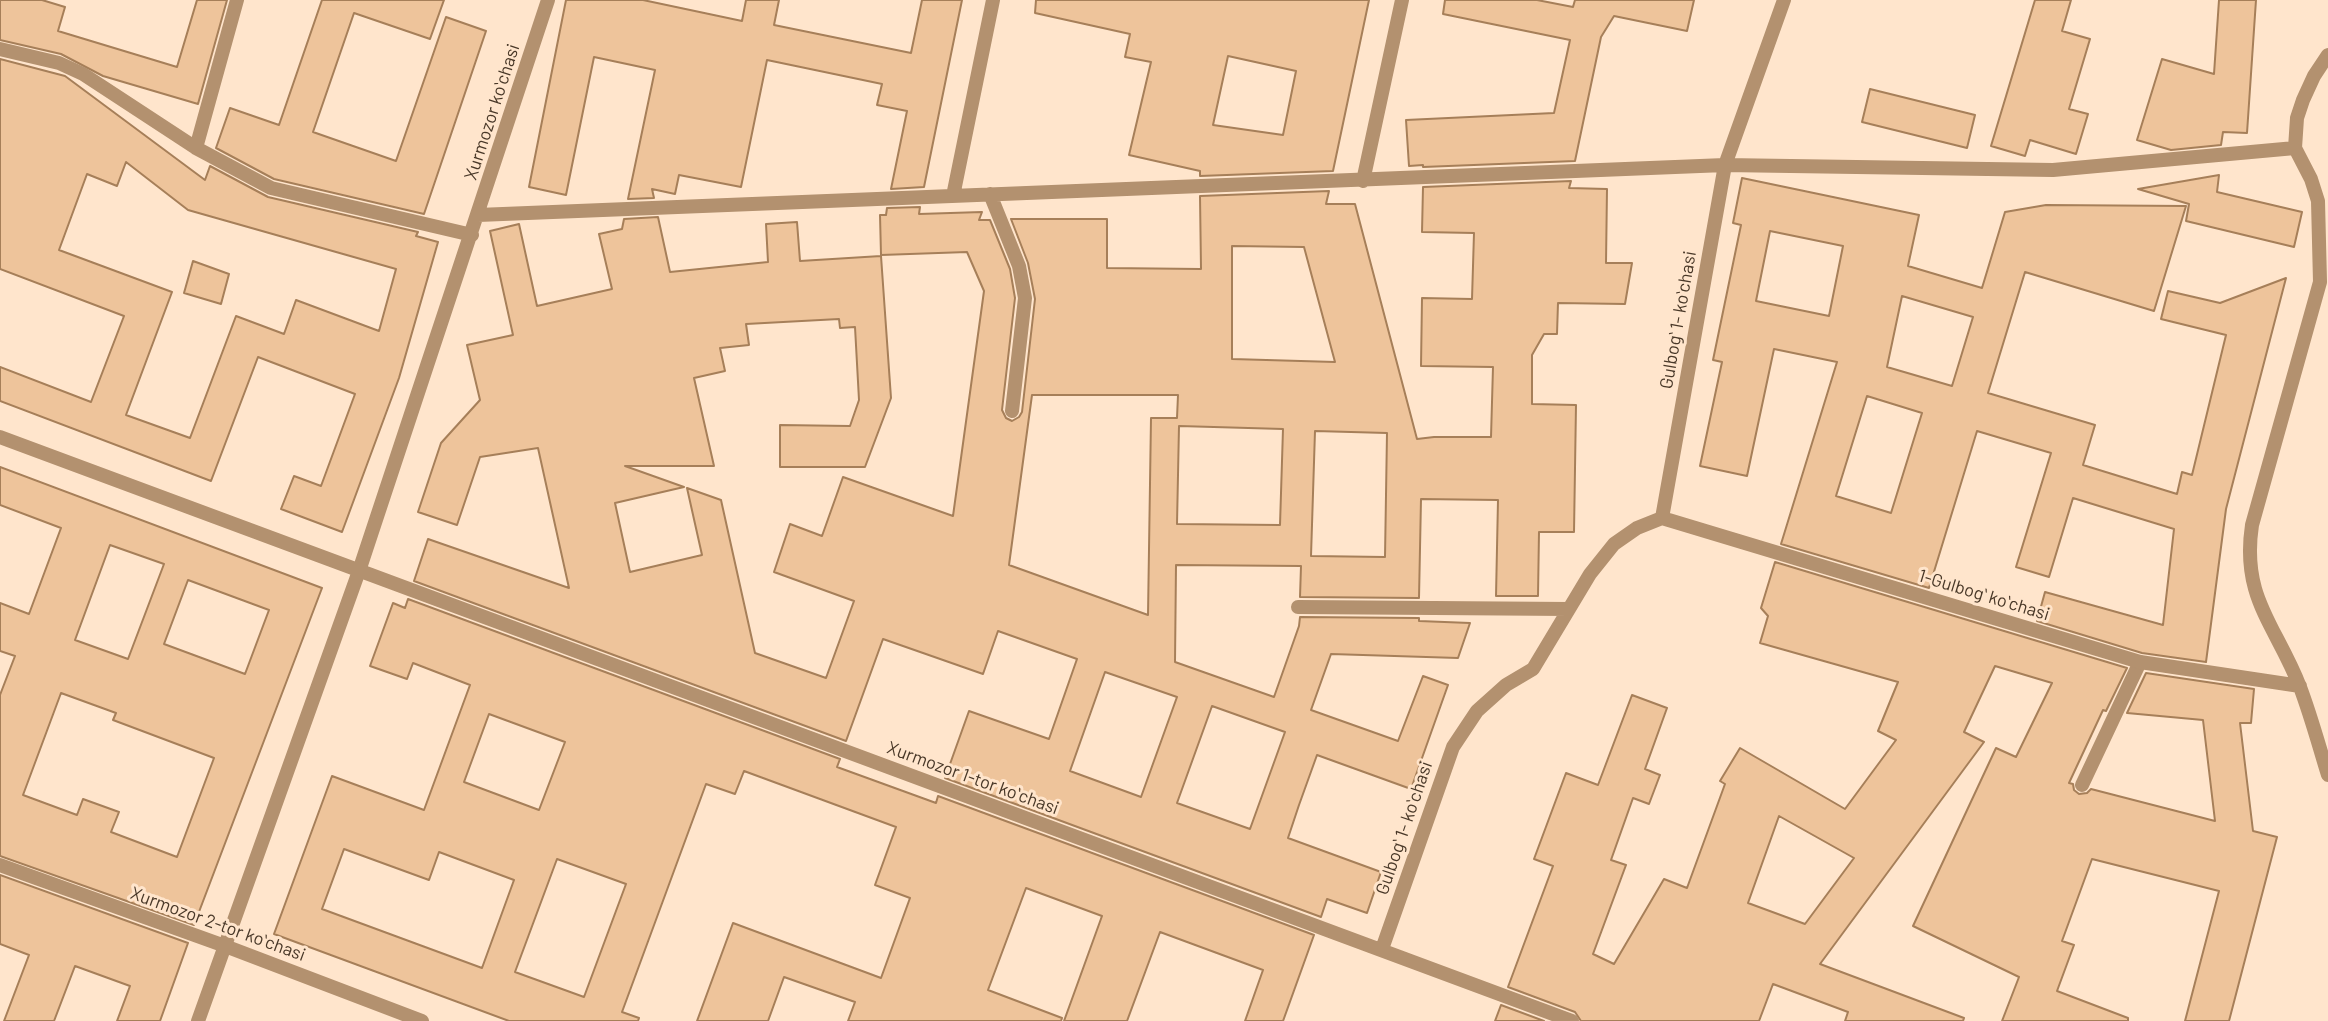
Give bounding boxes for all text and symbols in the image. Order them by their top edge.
street label: Xurmozor koʻchasi [460,41,524,183]
street label: Gulbogʻ 1- koʻchasi [1655,249,1701,391]
street label: 1-Gulbogʻ koʻchasi [1916,565,2052,625]
street label: Xurmozor 1-tor koʻchasi [884,737,1062,819]
street label: Gulbogʻ 1- koʻchasi [1371,758,1437,898]
street label: Xurmozor 2-tor koʻchasi [128,882,308,966]

